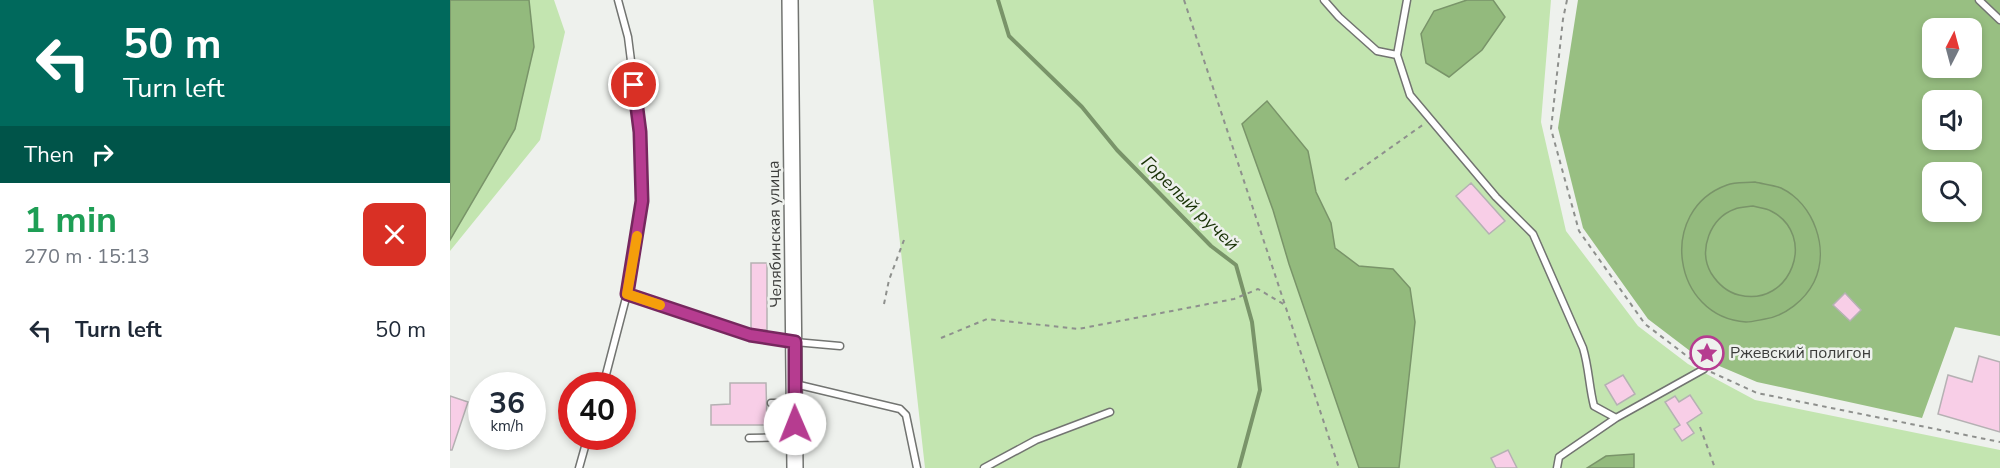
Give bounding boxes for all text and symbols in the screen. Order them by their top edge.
text: 50 m [123,16,222,73]
north arrow [1922,18,1982,78]
map controls [1922,18,1982,222]
icon: left [24,24,102,102]
pin [608,59,659,110]
icon: arrive [617,68,650,101]
text: Turn left [123,70,224,107]
button: sound [1922,90,1982,150]
icon: right [86,138,119,171]
text: Then [24,140,74,170]
water label: Горелый ручей [1136,150,1244,256]
street label: Челябинская улица [763,160,787,308]
button: search [1922,162,1982,222]
text: 1 min [24,196,117,245]
button: close [363,203,426,266]
text: 270 m · 15:13 [24,243,150,270]
icon: left [24,314,57,347]
text: Turn left [75,315,162,345]
text: 50 m [375,315,426,345]
place icon: Ржевский полигон [1689,335,1725,371]
place label: Ржевский полигон [1730,342,1871,364]
speed limit sign: 40 [558,372,636,450]
text: 36 [489,383,525,424]
position arrow [763,392,827,456]
text: km/h [490,416,524,436]

